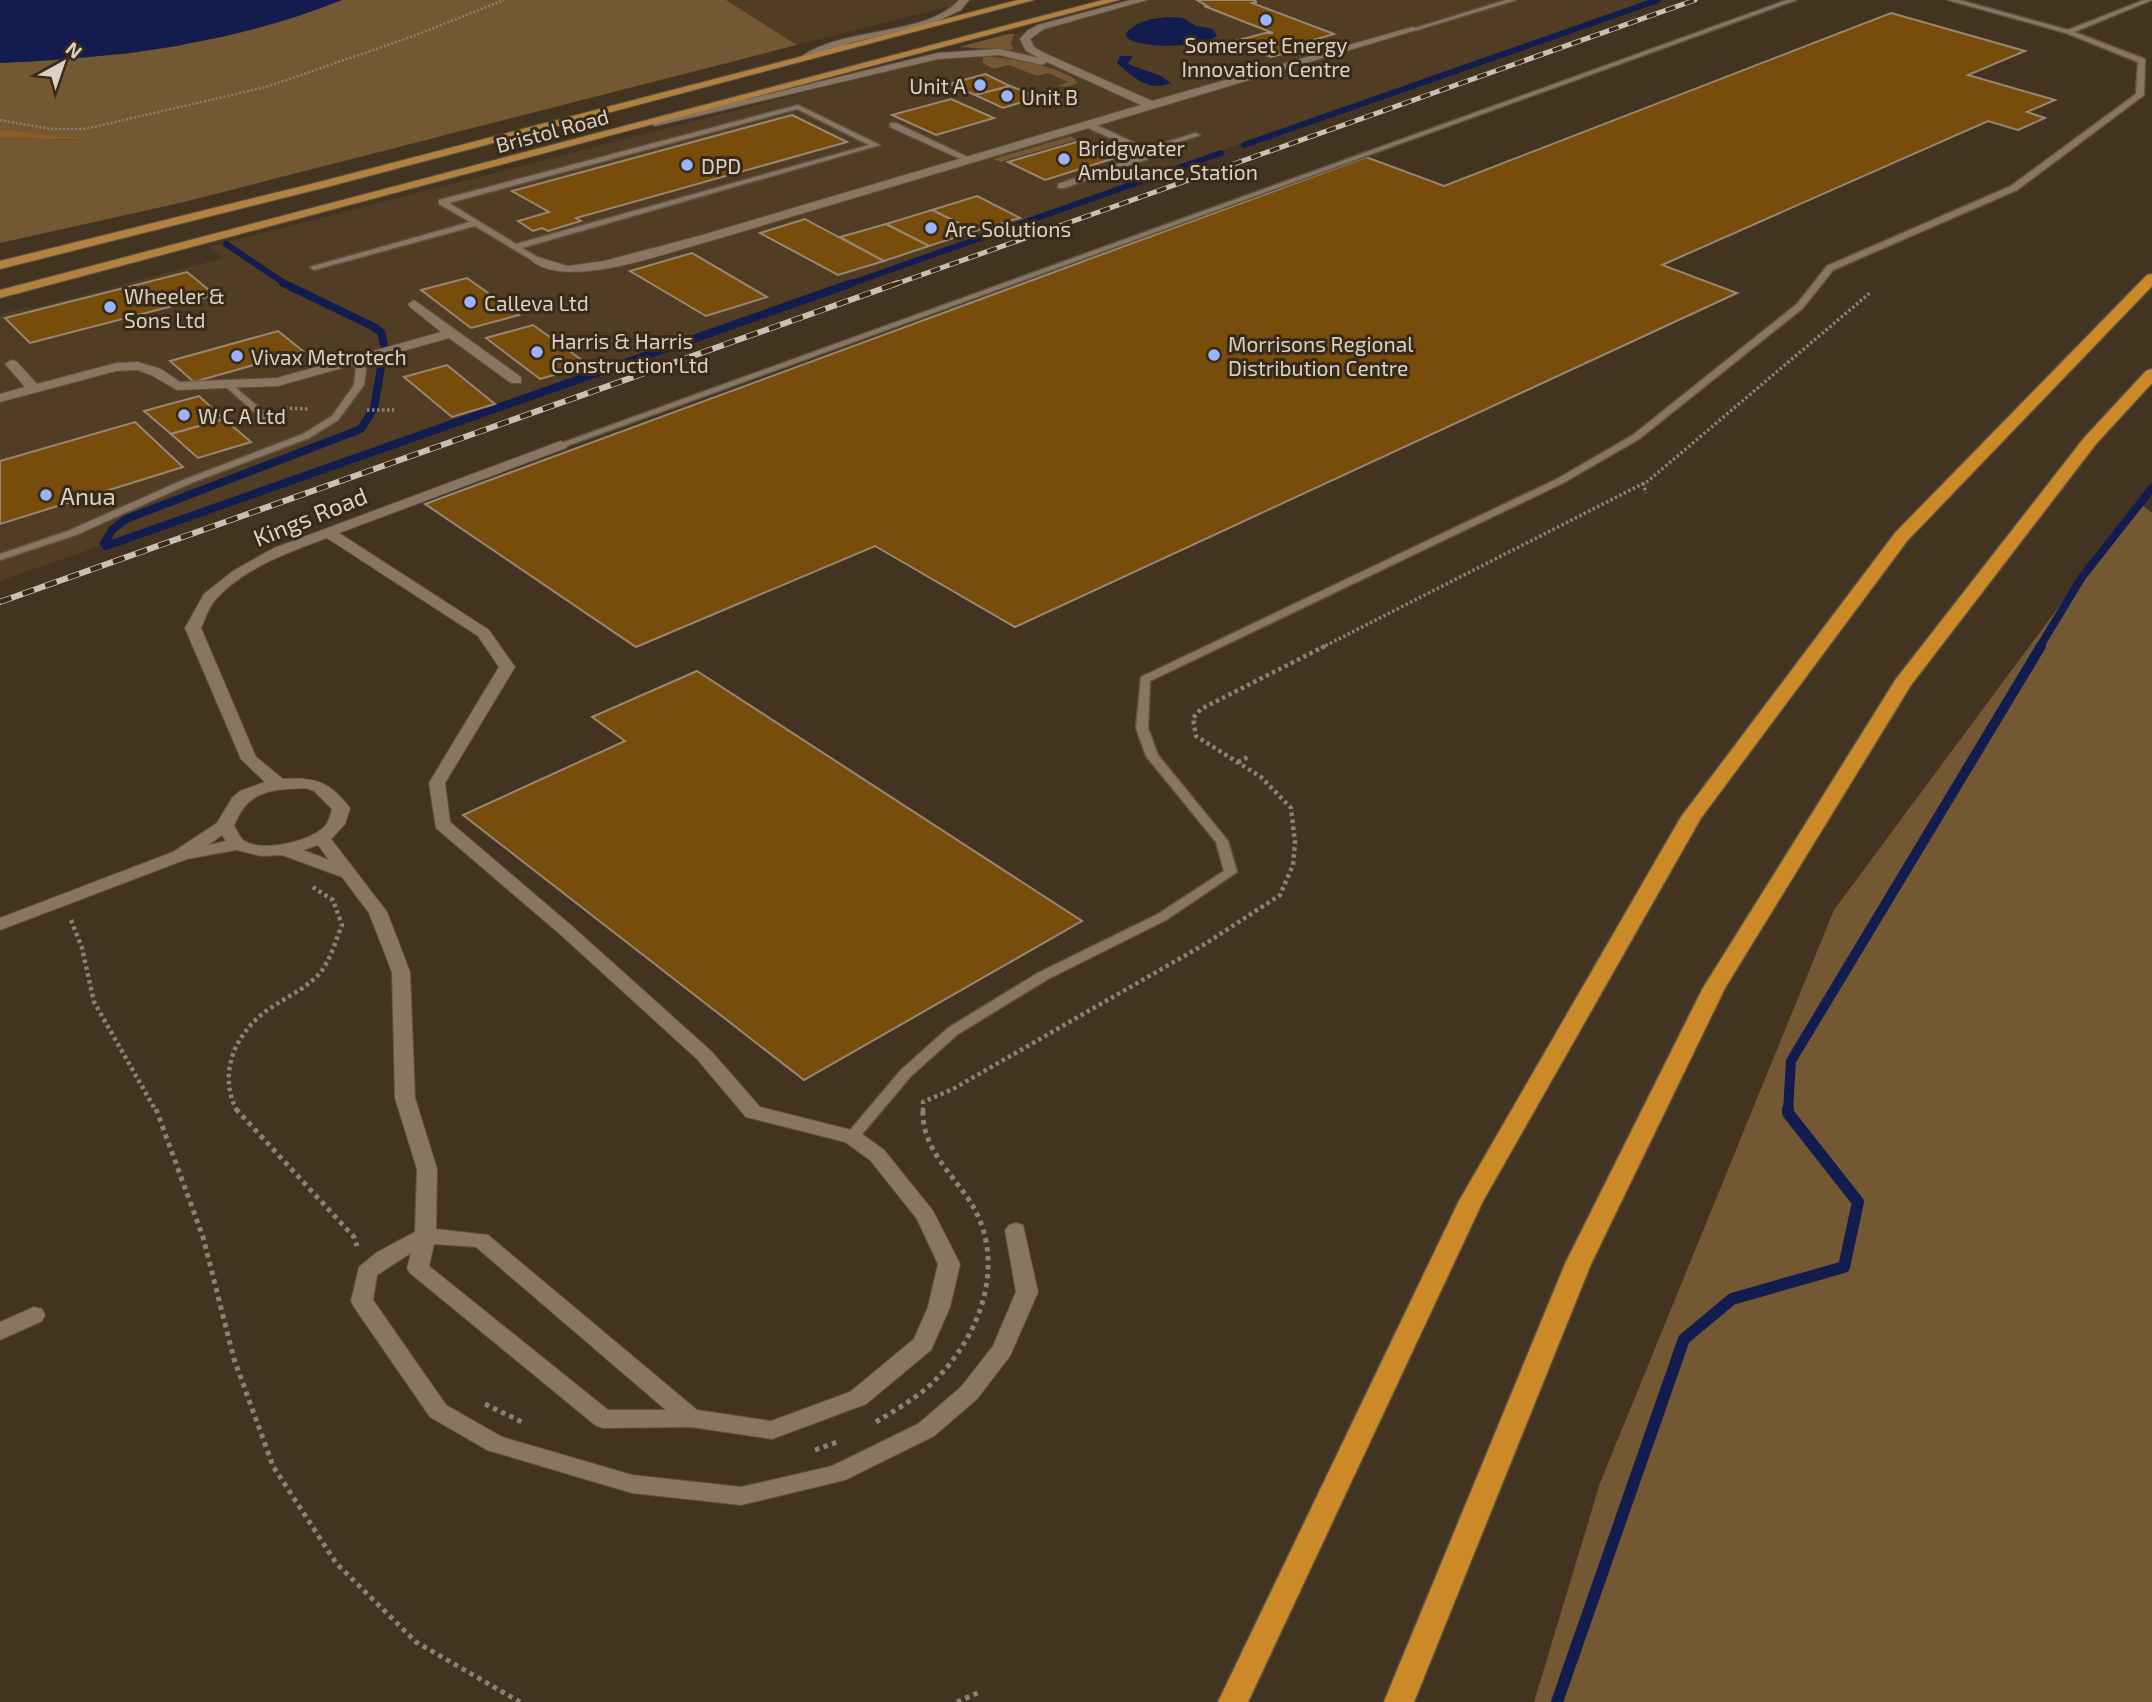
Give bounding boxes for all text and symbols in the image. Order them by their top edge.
marker: Somerset Energy Innovation Centre [1258,12,1274,28]
north arrow [28,28,98,98]
place label: Somerset Energy Innovation Centre [1181,32,1351,81]
text: N [62,36,87,63]
place label: Unit A [909,73,966,98]
marker: Unit A [972,77,988,93]
place label: Unit B [1021,84,1078,109]
marker: Unit B [999,88,1015,104]
street label: Bristol Road [493,103,611,157]
place label: Bridgwater Ambulance Station [1078,135,1258,184]
marker: Bridgwater Ambulance Station [1056,151,1072,167]
place label: DPD [701,153,741,178]
marker: DPD [679,157,695,173]
place label: Arc Solutions [945,216,1071,241]
marker: Arc Solutions [923,220,939,236]
place label: Wheeler & Sons Ltd [124,283,225,332]
place label: Calleva Ltd [484,290,589,315]
marker: Calleva Ltd [462,294,478,310]
marker: Wheeler & Sons Ltd [102,299,118,315]
place label: Harris & Harris Construction Ltd [551,328,709,377]
place label: Morrisons Regional Distribution Centre [1228,331,1414,380]
place label: Vivax Metrotech [251,344,407,369]
marker: Harris & Harris Construction Ltd [529,344,545,360]
marker: Morrisons Regional Distribution Centre [1206,347,1222,363]
marker: Vivax Metrotech [229,348,245,364]
place label: W C A Ltd [198,403,286,428]
marker: W C A Ltd [176,407,192,423]
street label: Kings Road [249,480,371,552]
place label: Anua [60,481,116,510]
marker: Anua [38,487,54,503]

